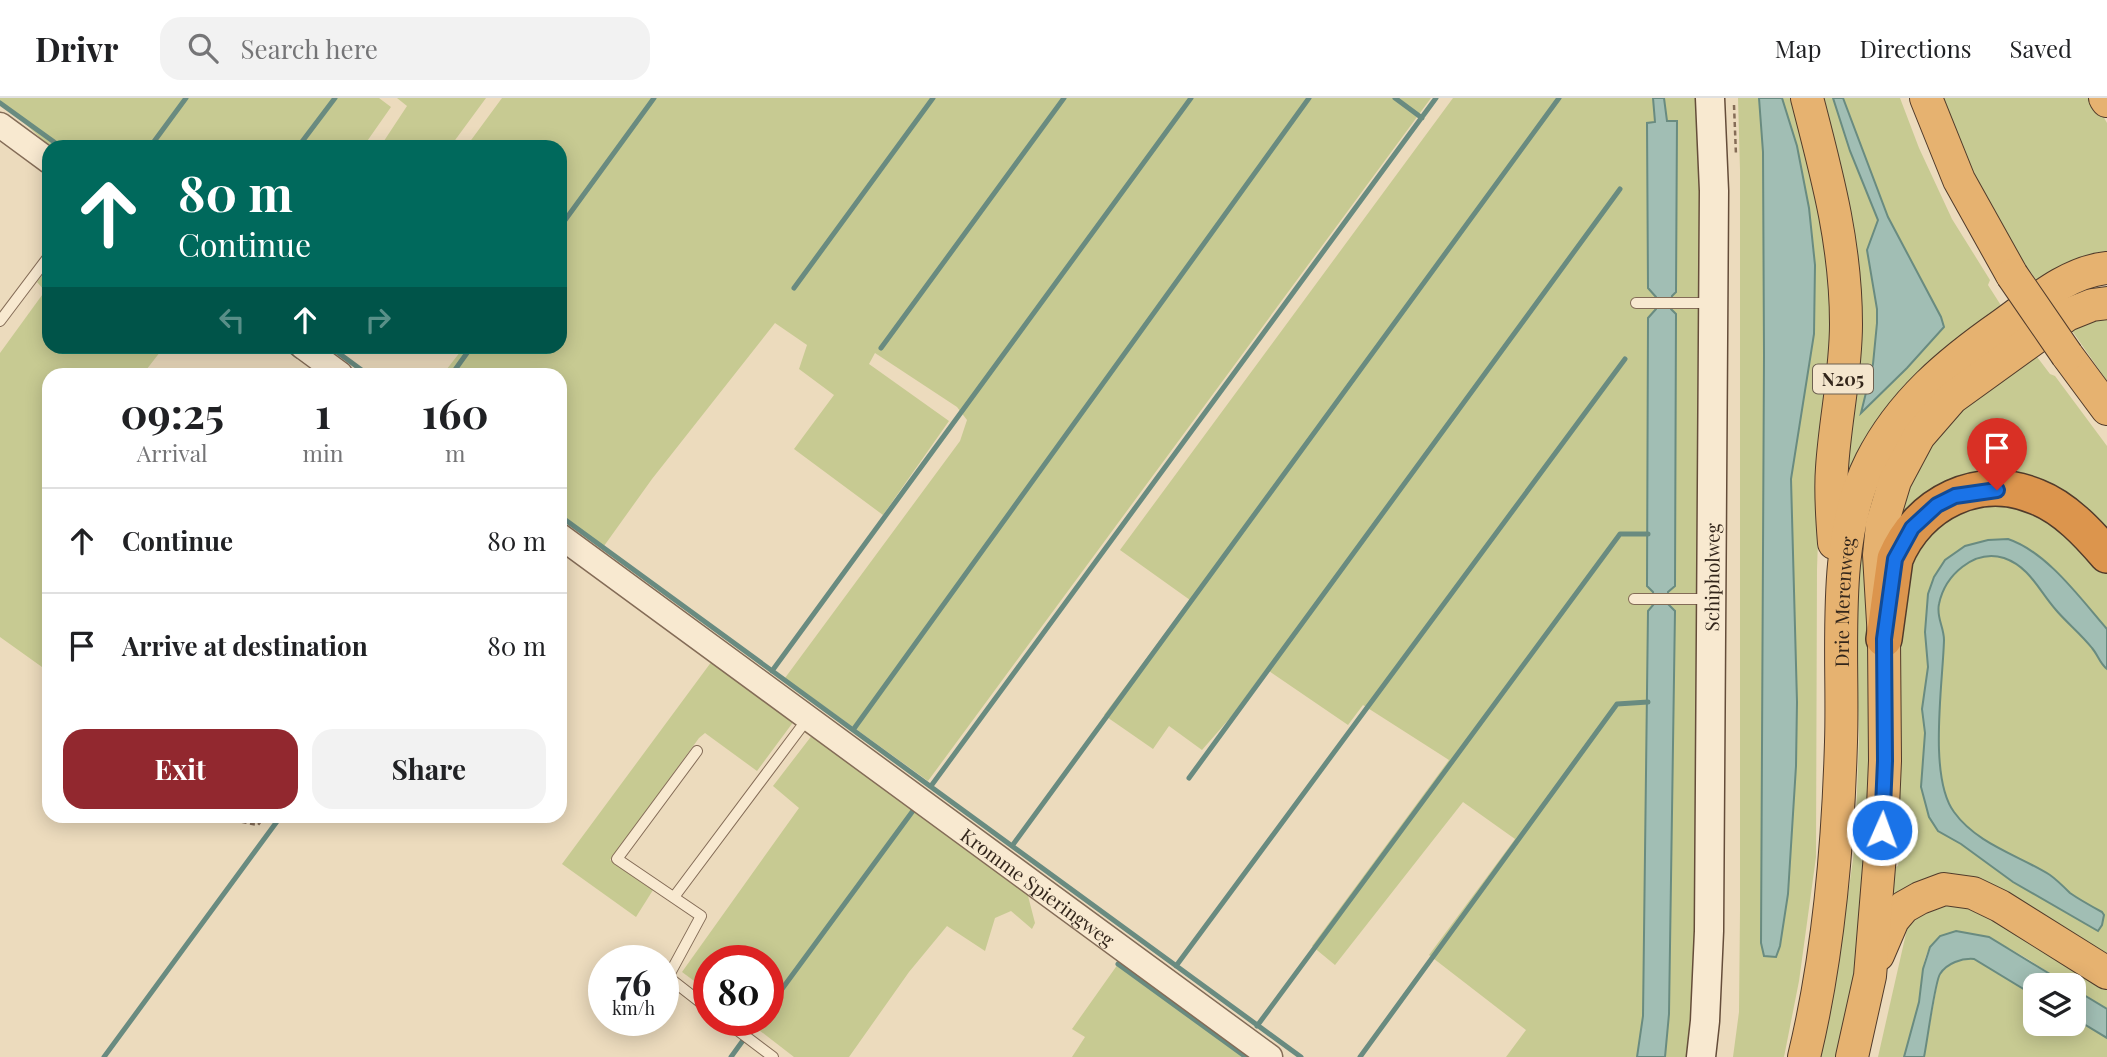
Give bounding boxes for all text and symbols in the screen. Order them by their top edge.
search box [160,17,650,80]
text: Drivr [35,26,118,70]
icon: search [184,29,222,67]
text: Search here [240,31,378,66]
text: Map [1775,32,1821,64]
text: Directions [1859,32,1972,64]
text: Saved [2010,32,2072,64]
text: 80 m [178,159,293,224]
icon: ahead [63,168,154,259]
text: Continue [178,222,311,265]
icon: left [213,301,251,339]
icon: ahead [286,301,324,339]
icon: right [359,301,397,339]
road number: N205 [1813,365,1873,394]
text: 09:25 [120,384,224,440]
text: 1 [315,384,331,440]
text: 160 [422,384,489,440]
pin [1967,418,2027,490]
icon: arrive [1978,429,2016,467]
text: Arrival [137,437,208,468]
text: min [303,437,343,468]
text: m [445,437,465,468]
icon: ahead [63,522,101,560]
text: Continue [122,523,233,558]
text: 80 m [487,523,546,558]
street label: Schipholweg [1698,523,1725,632]
street label: Drie Merenweg [1828,535,1860,667]
icon: arrive [63,627,101,665]
text: Arrive at destination [122,628,368,663]
text: 80 m [487,628,546,663]
button: Exit [63,729,298,809]
button: Share [312,729,546,809]
position arrow [1845,793,1919,867]
street label: Kromme Spieringweg [956,822,1120,952]
speed limit sign: 80 [693,945,784,1036]
text: 76 [616,958,651,1005]
map controls [2023,973,2086,1036]
button: layers [2023,973,2086,1036]
text: km/h [612,996,655,1020]

